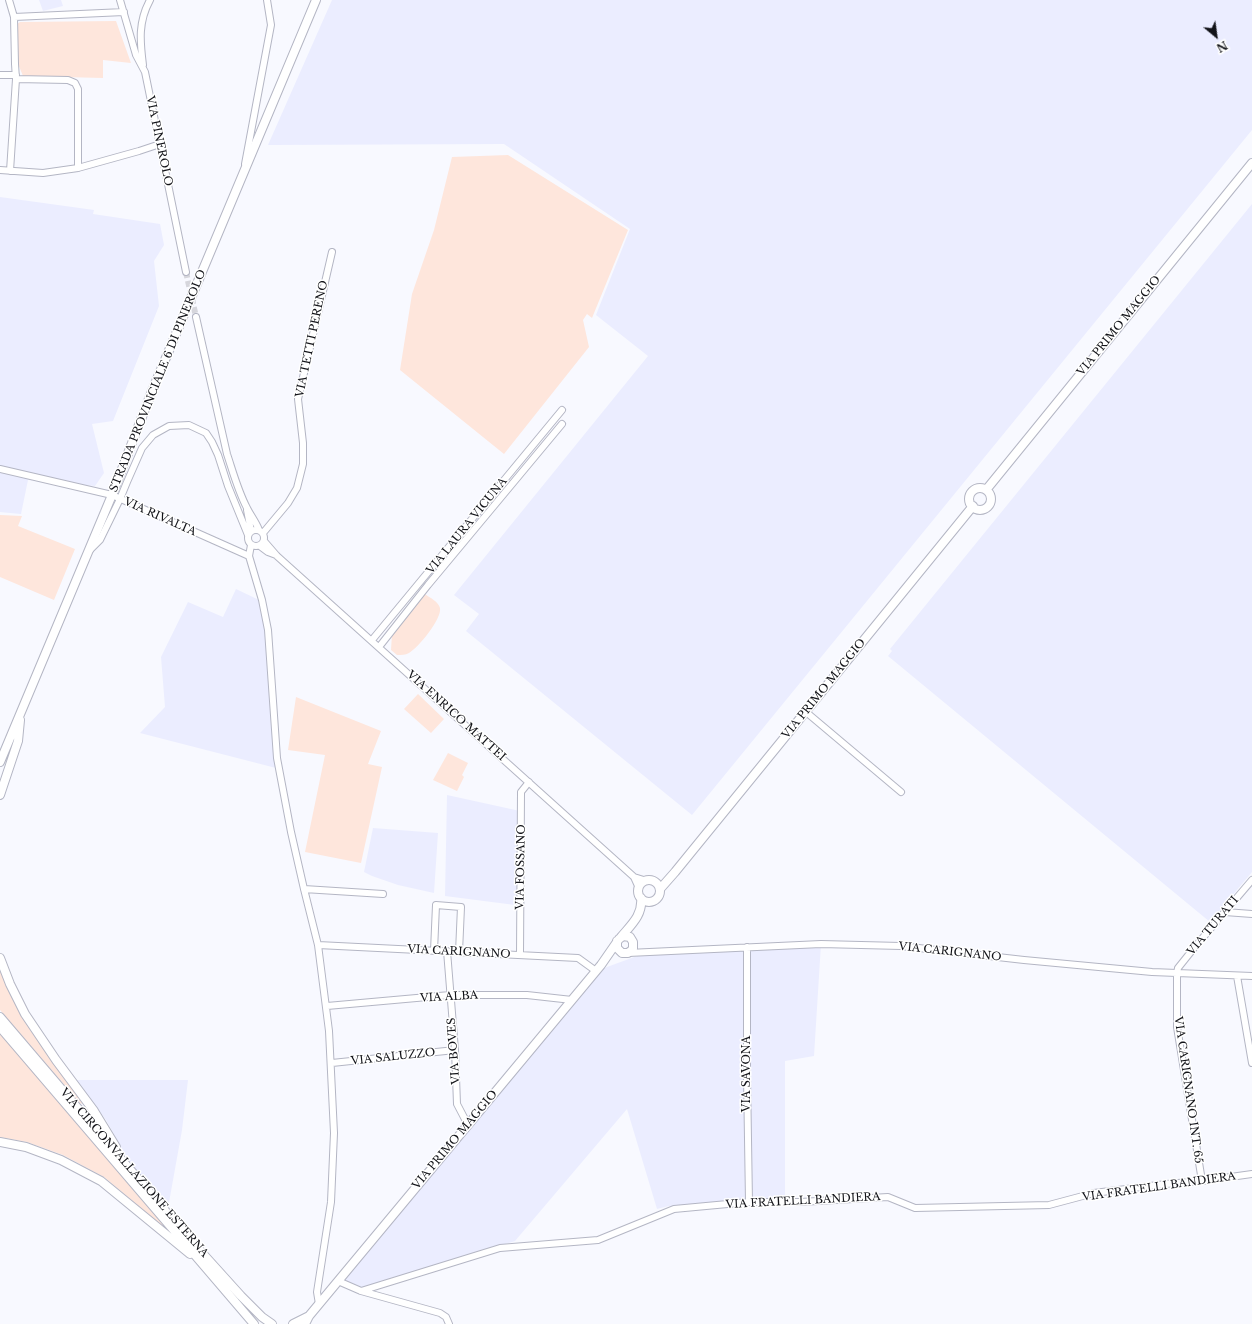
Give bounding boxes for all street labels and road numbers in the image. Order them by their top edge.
street label: VIA PINEROLO [143,95,175,187]
street label: STRADA PROVINCIALE 6 DI PINEROLO [107,268,209,494]
street label: VIA PRIMO MAGGIO [1074,273,1164,379]
street label: VIA TETTI PERENO [293,279,331,399]
street label: VIA LAURA VICUNA [424,475,510,577]
street label: VIA RIVALTA [122,495,198,539]
street label: VIA PRIMO MAGGIO [779,636,869,742]
street label: VIA ENRICO MATTEI [404,668,508,764]
street label: VIA FOSSANO [514,824,528,910]
street label: VIA TURATI [1185,894,1241,958]
street label: VIA CARIGNANO [898,940,1002,964]
street label: VIA CARIGNANO [407,943,511,961]
street label: VIA ALBA [420,989,478,1005]
street label: VIA CARIGNANO INT. 65 [1171,1016,1205,1164]
street label: VIA BOVES [445,1017,463,1085]
street label: VIA SAVONA [740,1036,754,1112]
street label: VIA SALUZZO [350,1046,436,1068]
street label: VIA CIRCONVALLAZIONE ESTERNA [57,1086,211,1260]
street label: VIA PRIMO MAGGIO [410,1088,500,1192]
street label: VIA FRATELLI BANDIERA [1081,1170,1237,1204]
street label: VIA FRATELLI BANDIERA [725,1190,881,1212]

